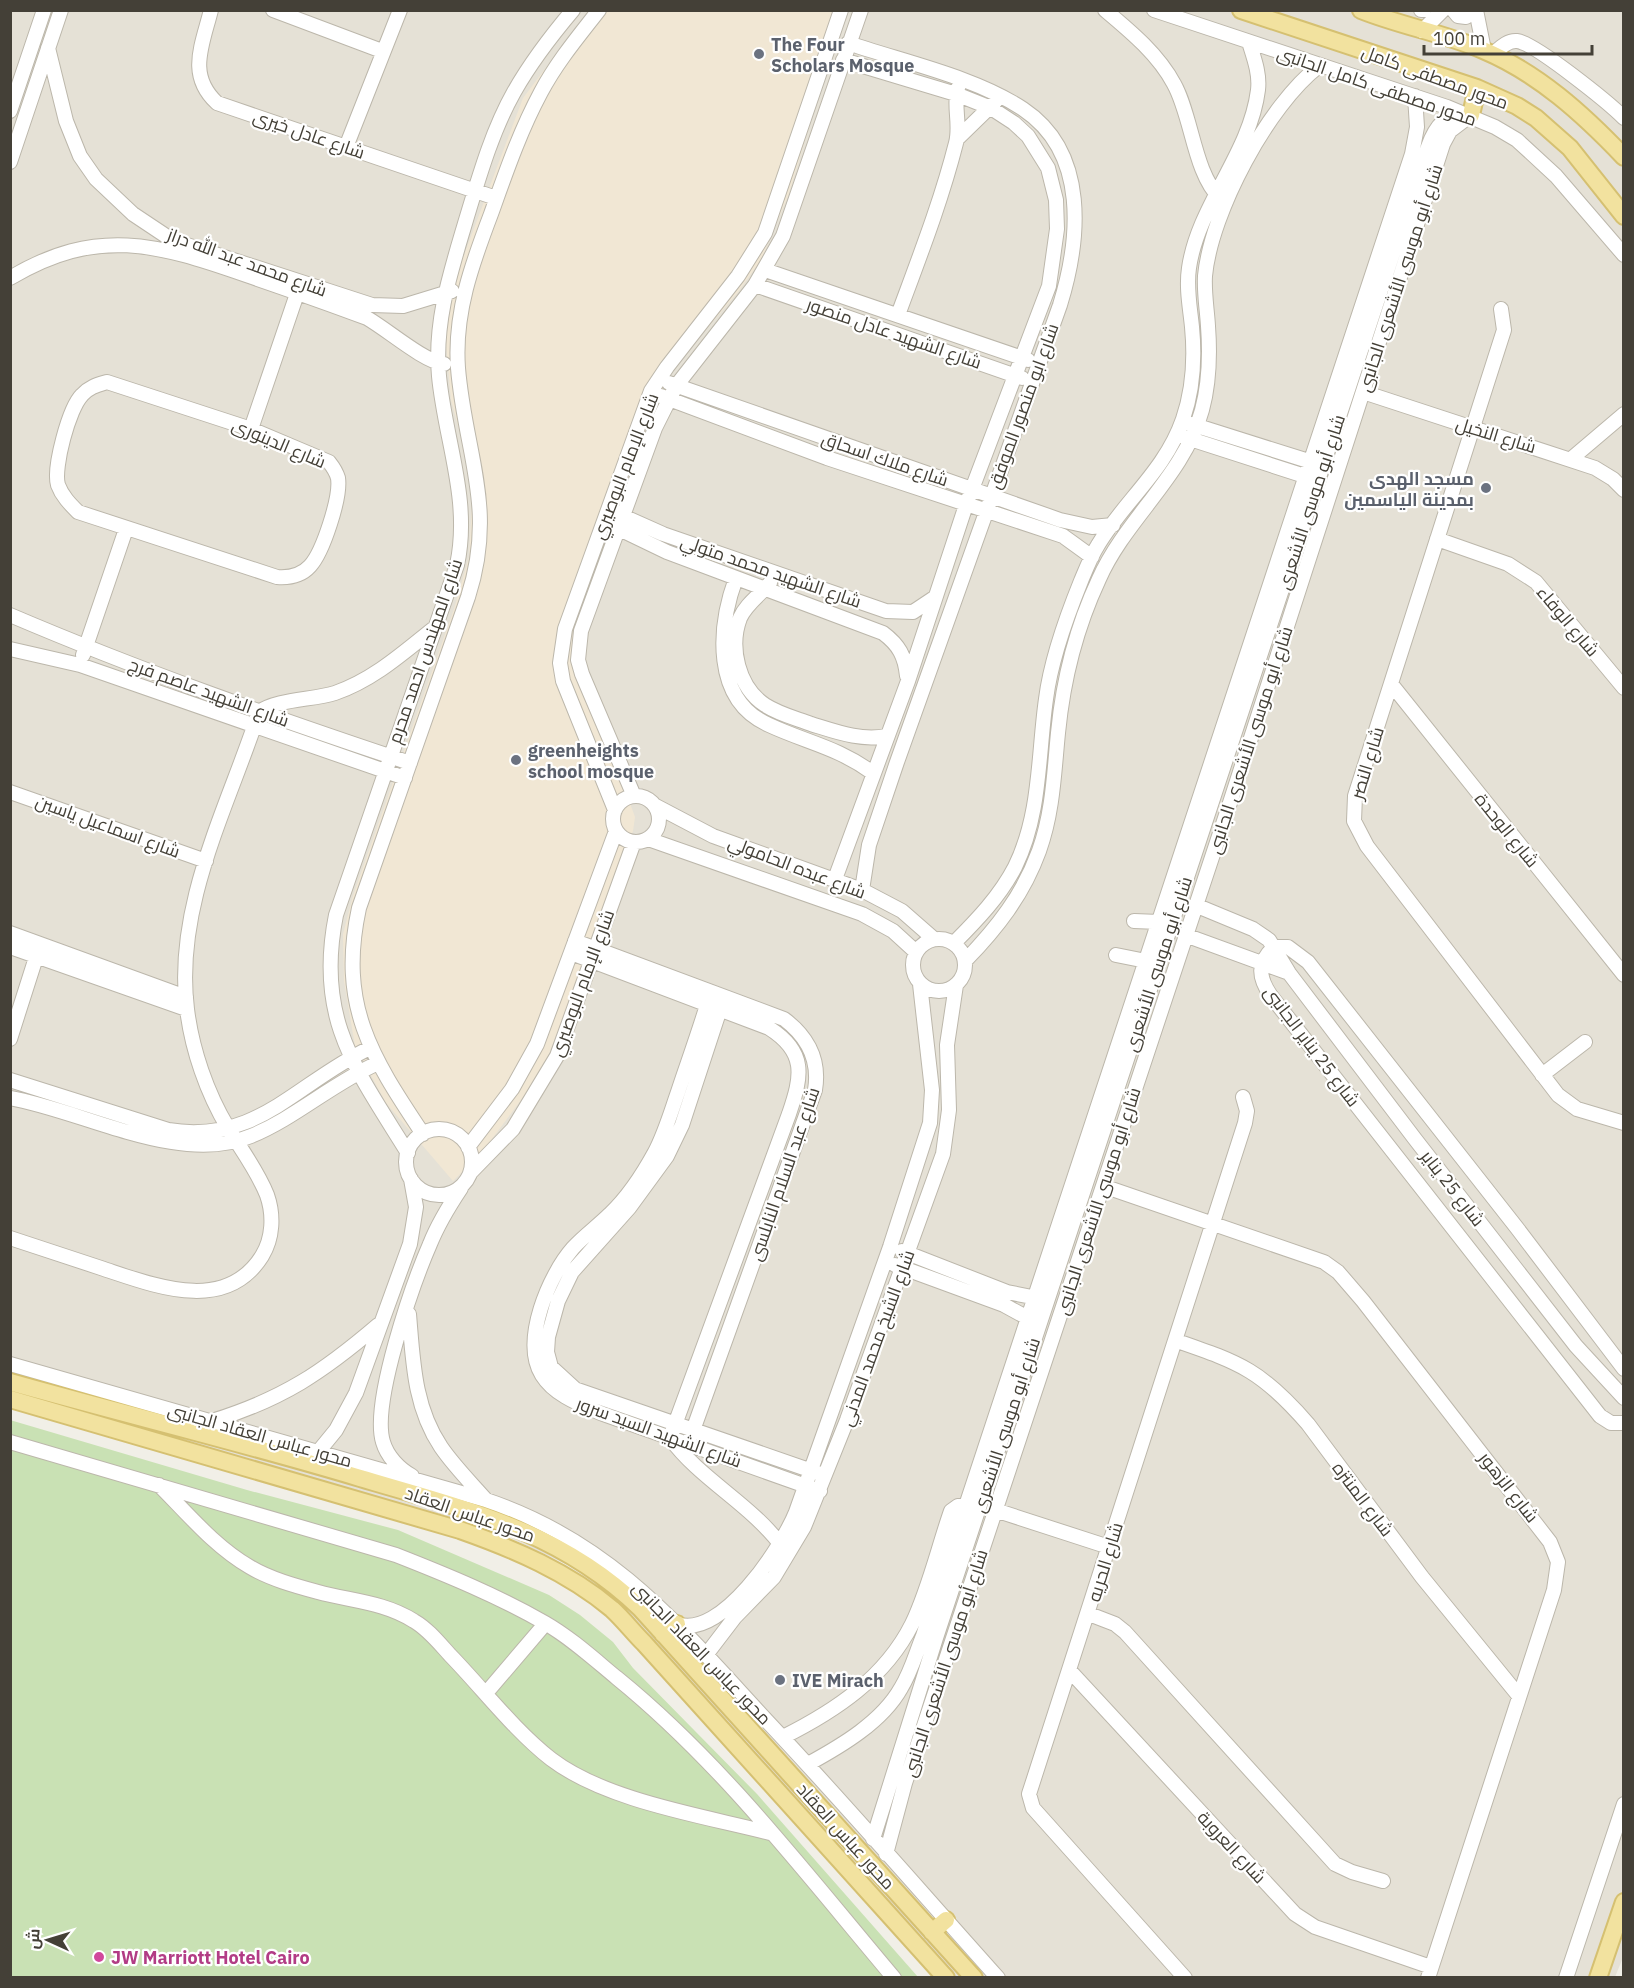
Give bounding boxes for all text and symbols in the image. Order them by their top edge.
scale bar [1424,18,1592,56]
text: 100 m [1433,27,1485,50]
place label: The Four Scholars Mosque [771,33,914,77]
street label: محور مصطفى كامل [1358,40,1512,114]
street label: محور مصطفى كامل الجانبى [1274,41,1480,131]
marker: The Four Scholars Mosque [752,47,766,61]
street label: شارع عادل خيرى [250,104,368,165]
street label: شارع أبو موسى الأشعرى الجانبى [1352,161,1449,395]
street label: شارع محمد عبد الله دراز [163,222,330,303]
street label: شارع الشهيد عادل منصور [802,292,985,375]
street label: شارع ابو منصور الموفق [982,320,1065,492]
street label: شارع الإمام البوصيري [586,390,666,544]
street label: شارع أبو موسى الأشعرى [1272,411,1351,593]
street label: شارع النخيل [1453,412,1539,459]
street label: شارع الدينورى [228,413,329,474]
street label: شارع ملاك اسحاق [818,427,951,492]
place label: مسجد الهدى بمدينة الياسمين [1344,467,1474,511]
marker: مسجد الهدى بمدينة الياسمين [1479,481,1493,495]
street label: شارع الشهيد محمد متولي [677,529,864,616]
street label: شارع المهندس احمد محرم [383,556,468,747]
street label: شارع الوفاء [1531,581,1604,662]
street label: شارع أبو موسى الأشعرى الجانبى [1202,623,1299,857]
street label: شارع الشهيد عاصم فرج [125,652,292,733]
street label: شارع النصر [1345,724,1390,803]
place label: greenheights school mosque [528,739,654,783]
marker: greenheights school mosque [509,753,523,767]
street label: شارع الوحدة [1469,788,1544,873]
street label: شارع اسماعيل ياسين [32,789,183,864]
street label: شارع عبده الحامولي [724,830,869,907]
street label: شارع أبو موسى الأشعرى [1119,873,1198,1055]
street label: شارع الإمام البوصيري [545,906,622,1061]
street label: شارع 25 يناير الجانبى [1258,981,1365,1112]
street label: شارع عبد السلام النابلسى [743,1084,825,1264]
street label: شارع أبو موسى الأشعرى الجانبى [1050,1084,1147,1318]
street label: شارع 25 يناير [1415,1144,1490,1231]
street label: شارع الشيخ محمد المدني [834,1247,922,1430]
street label: شارع أبو موسى الأشعرى [967,1334,1046,1516]
street label: شارع الشهيد السيد سرور [572,1391,745,1474]
street label: محور عباس العقاد الجانبى [165,1398,355,1472]
street label: شارع الزهور [1473,1446,1544,1528]
street label: شارع المنتزه [1327,1457,1399,1541]
street label: محور عباس العقاد [402,1481,538,1547]
street label: شارع الحريه [1082,1520,1129,1605]
street label: شارع أبو موسى الأشعرى الجانبى [897,1546,994,1780]
street label: محور عباس العقاد الجانبى [627,1576,777,1730]
place label: IVE Mirach [792,1669,884,1692]
marker: IVE Mirach [773,1673,787,1687]
street label: محور عباس العقاد [792,1778,900,1894]
street label: شارع العروبة [1192,1806,1271,1889]
north arrow [18,1910,78,1970]
text: ش [22,1928,44,1950]
place label: JW Marriott Hotel Cairo [111,1946,310,1969]
marker: JW Marriott Hotel Cairo [92,1950,106,1964]

